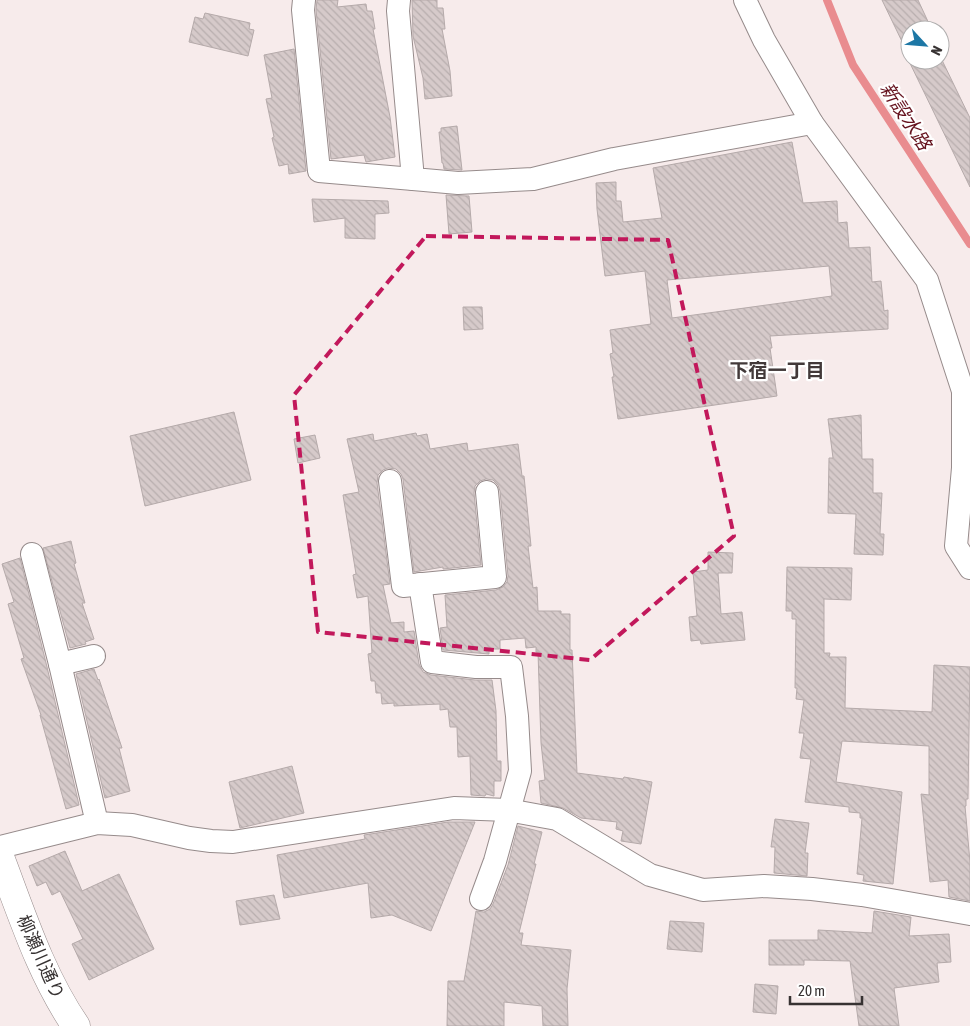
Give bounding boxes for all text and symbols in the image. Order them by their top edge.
north arrow [900,20,950,70]
text: N [928,43,946,58]
water label: 新設水路 [876,78,937,156]
district label: 下宿一丁目 [729,359,825,381]
street label: 柳瀬川通り [13,912,69,1002]
scale bar [790,974,862,1006]
text: 20 m [798,982,825,999]

